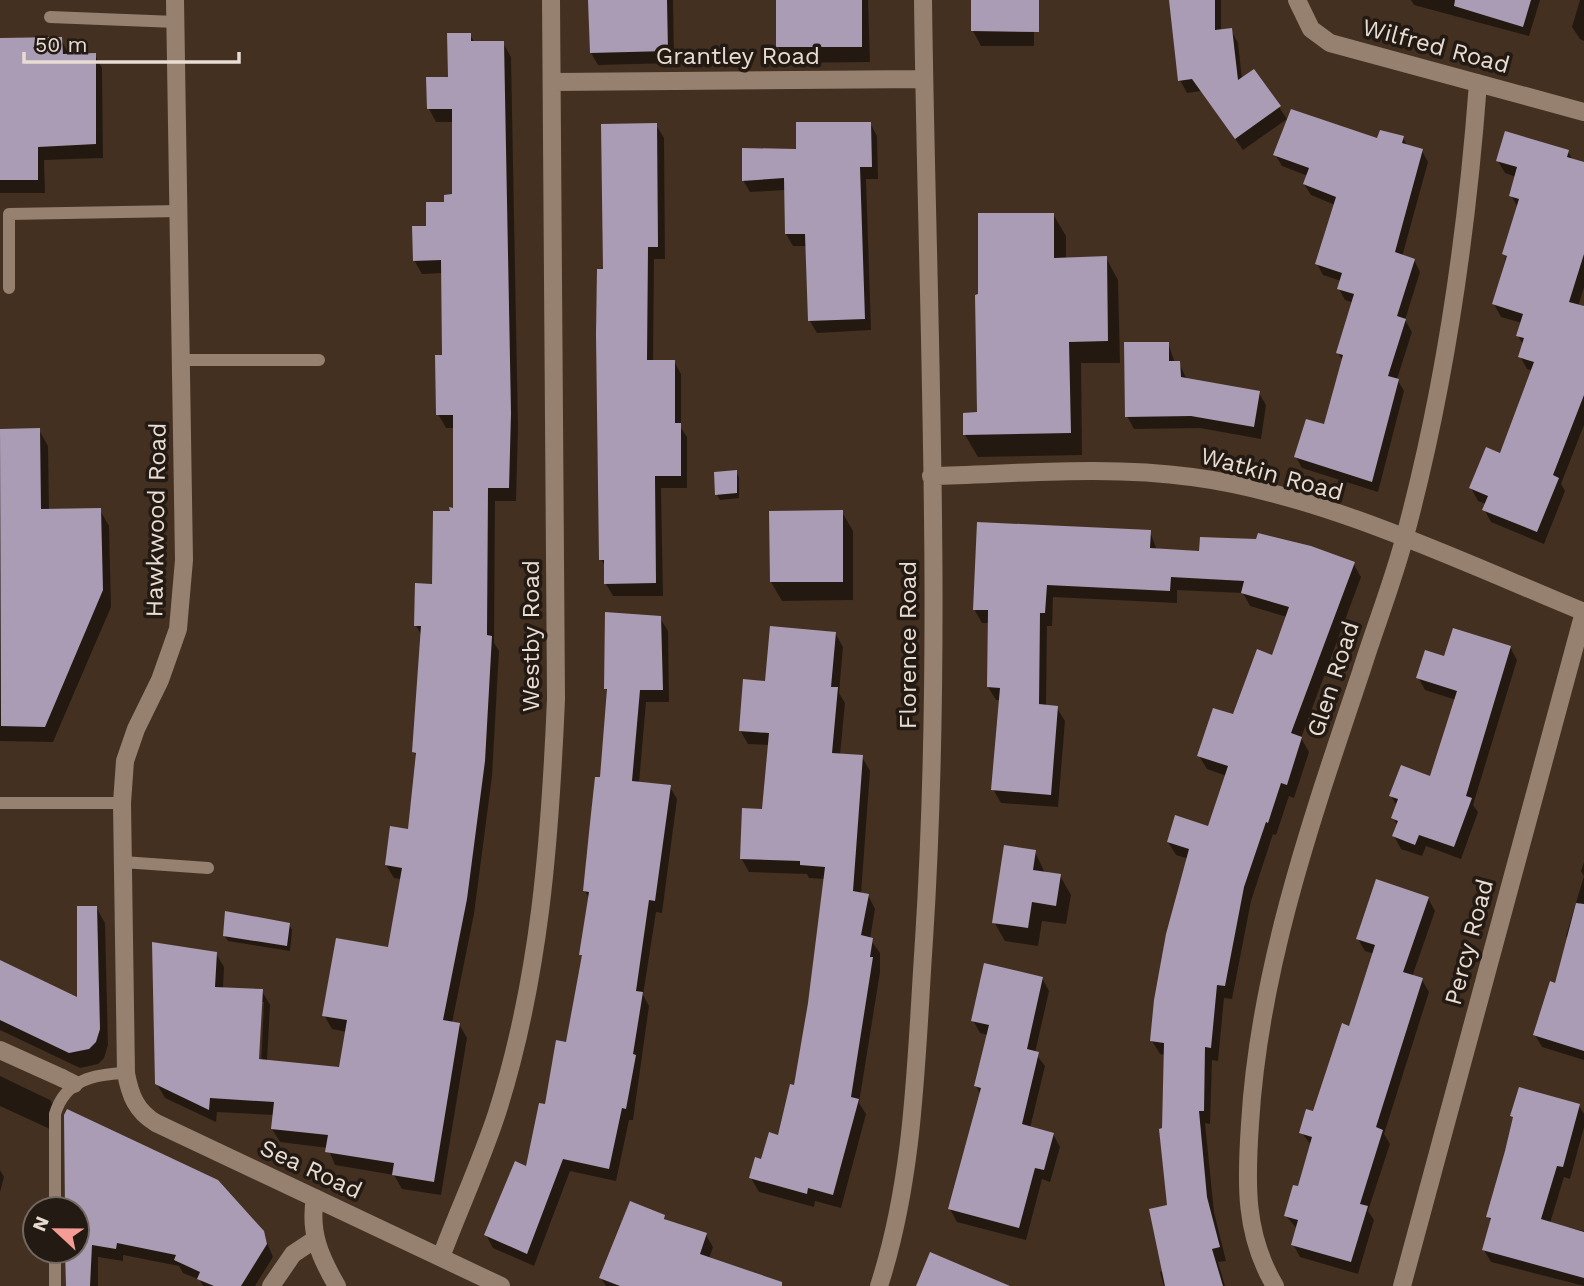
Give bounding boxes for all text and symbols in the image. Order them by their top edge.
street label: Wilfred Road [1359,13,1513,79]
scale bar [24,21,240,65]
text: 50 m [35,32,87,57]
street label: Grantley Road [656,42,820,70]
street label: Hawkwood Road [140,422,172,618]
street label: Watkin Road [1197,441,1347,507]
street label: Westby Road [517,560,545,712]
street label: Florence Road [894,561,922,729]
street label: Glen Road [1301,618,1365,740]
street label: Percy Road [1439,876,1499,1008]
street label: Sea Road [256,1133,366,1205]
north arrow [21,1195,91,1265]
text: N [27,1213,54,1235]

